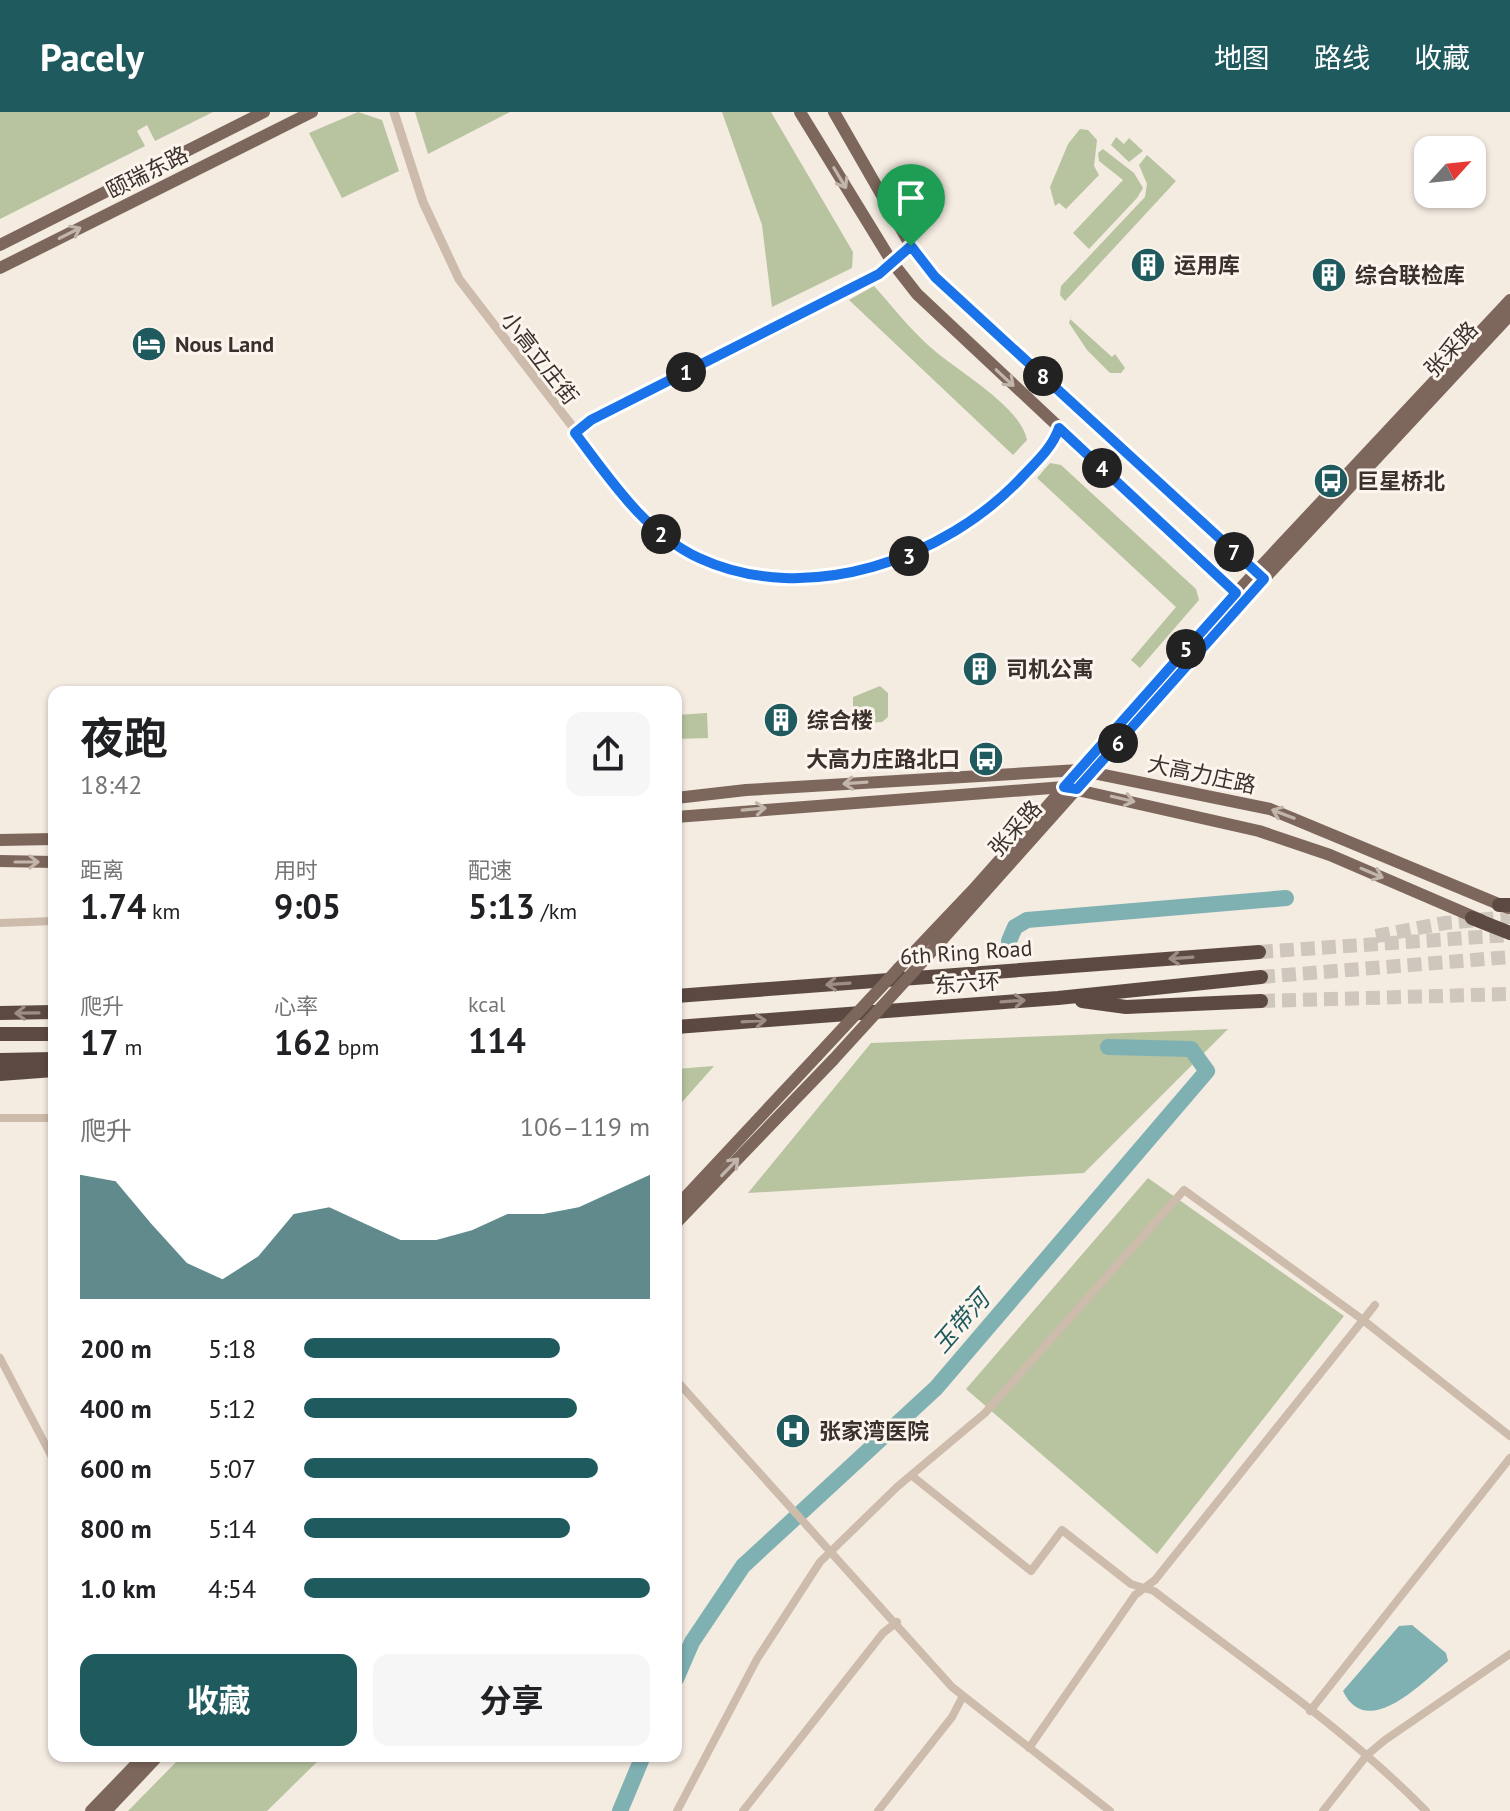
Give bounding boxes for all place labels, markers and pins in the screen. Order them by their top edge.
pin [877,164,945,246]
building icon: 运用库 [1129,246,1167,284]
place label: 运用库 [1174,251,1240,279]
building icon: 综合联检库 [1310,256,1348,294]
place label: 综合联检库 [1355,261,1465,289]
hotel icon: Nous Land [130,325,168,363]
place label: Nous Land [175,330,274,358]
pin: 1 [666,352,706,392]
pin: 8 [1023,356,1063,396]
pin: 4 [1082,448,1122,488]
bus stop icon: 巨星桥北 [1312,462,1350,500]
place label: 巨星桥北 [1357,467,1445,495]
pin: 2 [641,514,681,554]
pin: 7 [1214,532,1254,572]
pin: 3 [889,536,929,576]
pin: 5 [1166,629,1206,669]
building icon: 司机公寓 [961,650,999,688]
place label: 司机公寓 [1006,655,1094,683]
building icon: 综合楼 [762,701,800,739]
place label: 综合楼 [807,706,873,734]
pin: 6 [1098,723,1138,763]
bus stop icon: 大高力庄路北口 [967,740,1005,778]
place label: 大高力庄路北口 [806,745,960,773]
hospital icon: 张家湾医院 [774,1412,812,1450]
place label: 张家湾医院 [819,1417,929,1445]

